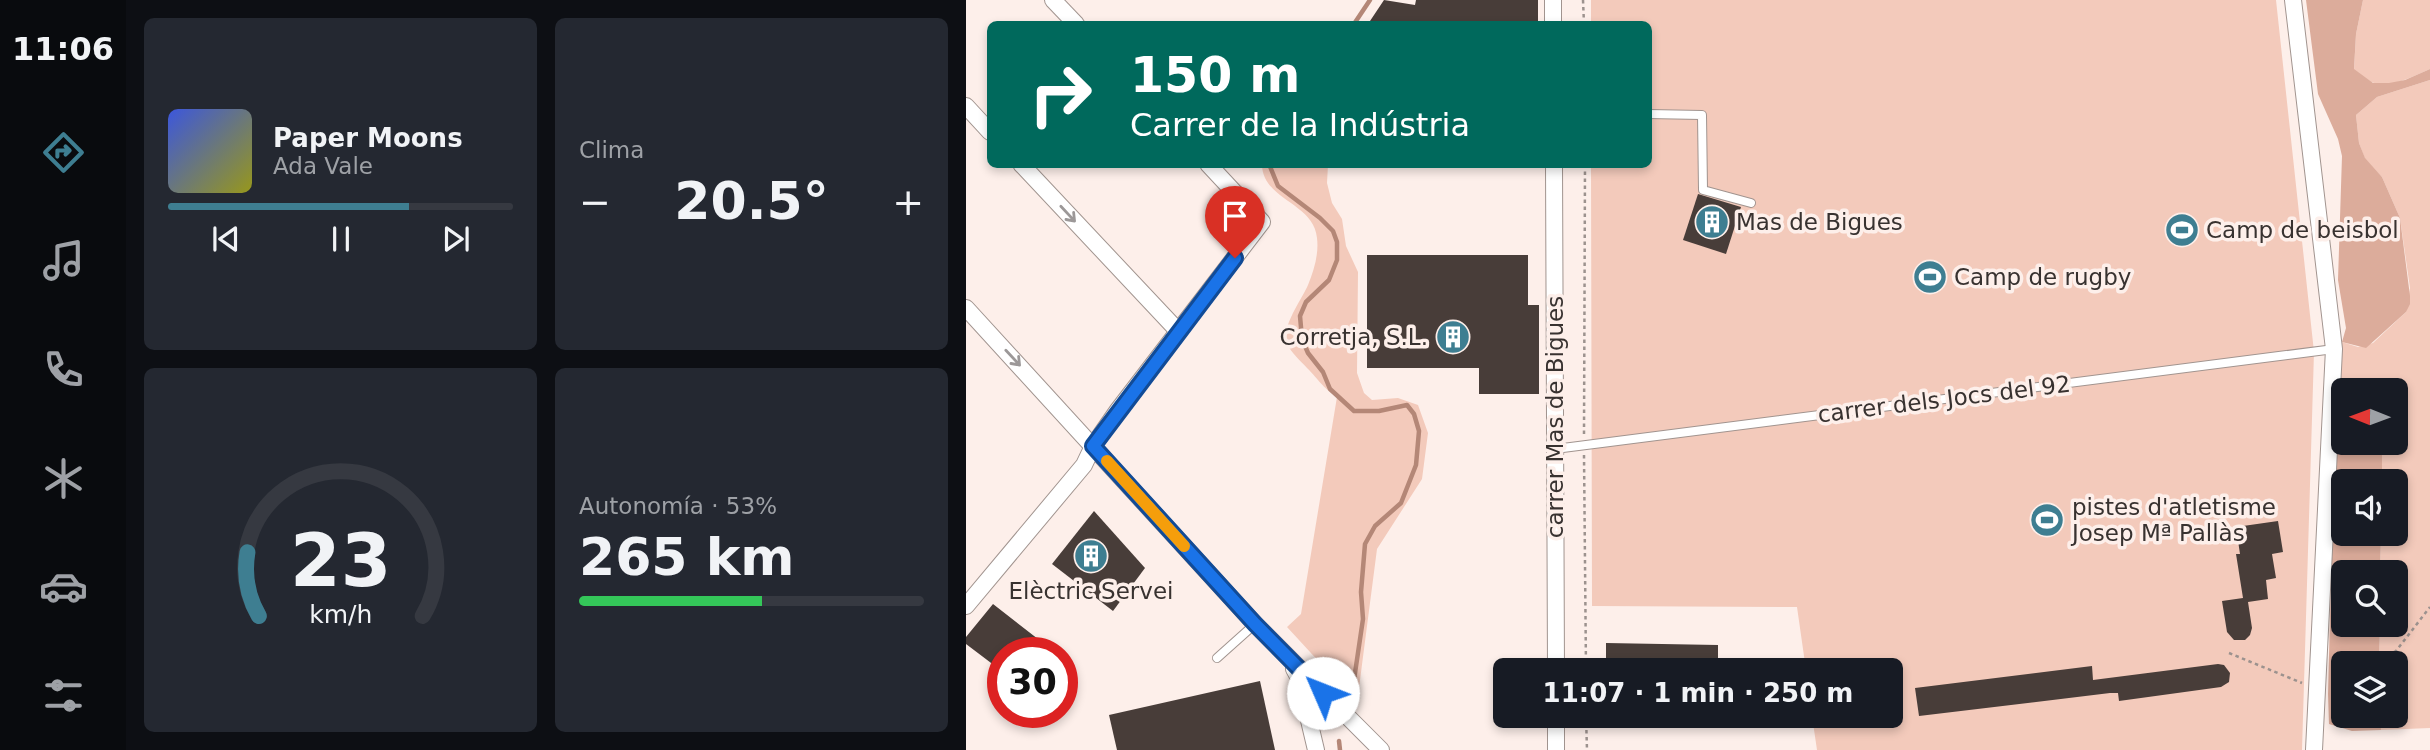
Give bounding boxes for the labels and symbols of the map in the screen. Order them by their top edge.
pin [1205,186,1265,258]
building icon: Mas de Bigues [1693,203,1731,241]
one-way arrow [1060,205,1077,222]
place label: Mas de Bigues [1736,209,1903,235]
sports icon: Camp de beisbol [2163,211,2201,249]
place label: Camp de beisbol [2206,217,2399,243]
sports icon: Camp de rugby [1911,258,1949,296]
place label: Camp de rugby [1954,264,2131,290]
street label: carrer Mas de Bigues [1542,296,1568,538]
building icon: Corretja, S.L. [1434,318,1472,356]
place label: Corretja, S.L. [1280,324,1428,350]
one-way arrow [1004,349,1021,366]
street label: carrer dels Jocs del 92 [1816,371,2072,427]
north arrow [2331,378,2408,455]
place label: pistes d'atletisme Josep Mª Pallàs [2070,494,2276,546]
sports icon: pistes d'atletisme Josep Mª Pallàs [2028,501,2066,539]
building icon: Elèctric Servei [1072,537,1110,575]
place label: Elèctric Servei [1009,578,1173,604]
speed limit sign: 30 [987,637,1078,728]
position arrow [1286,656,1360,730]

